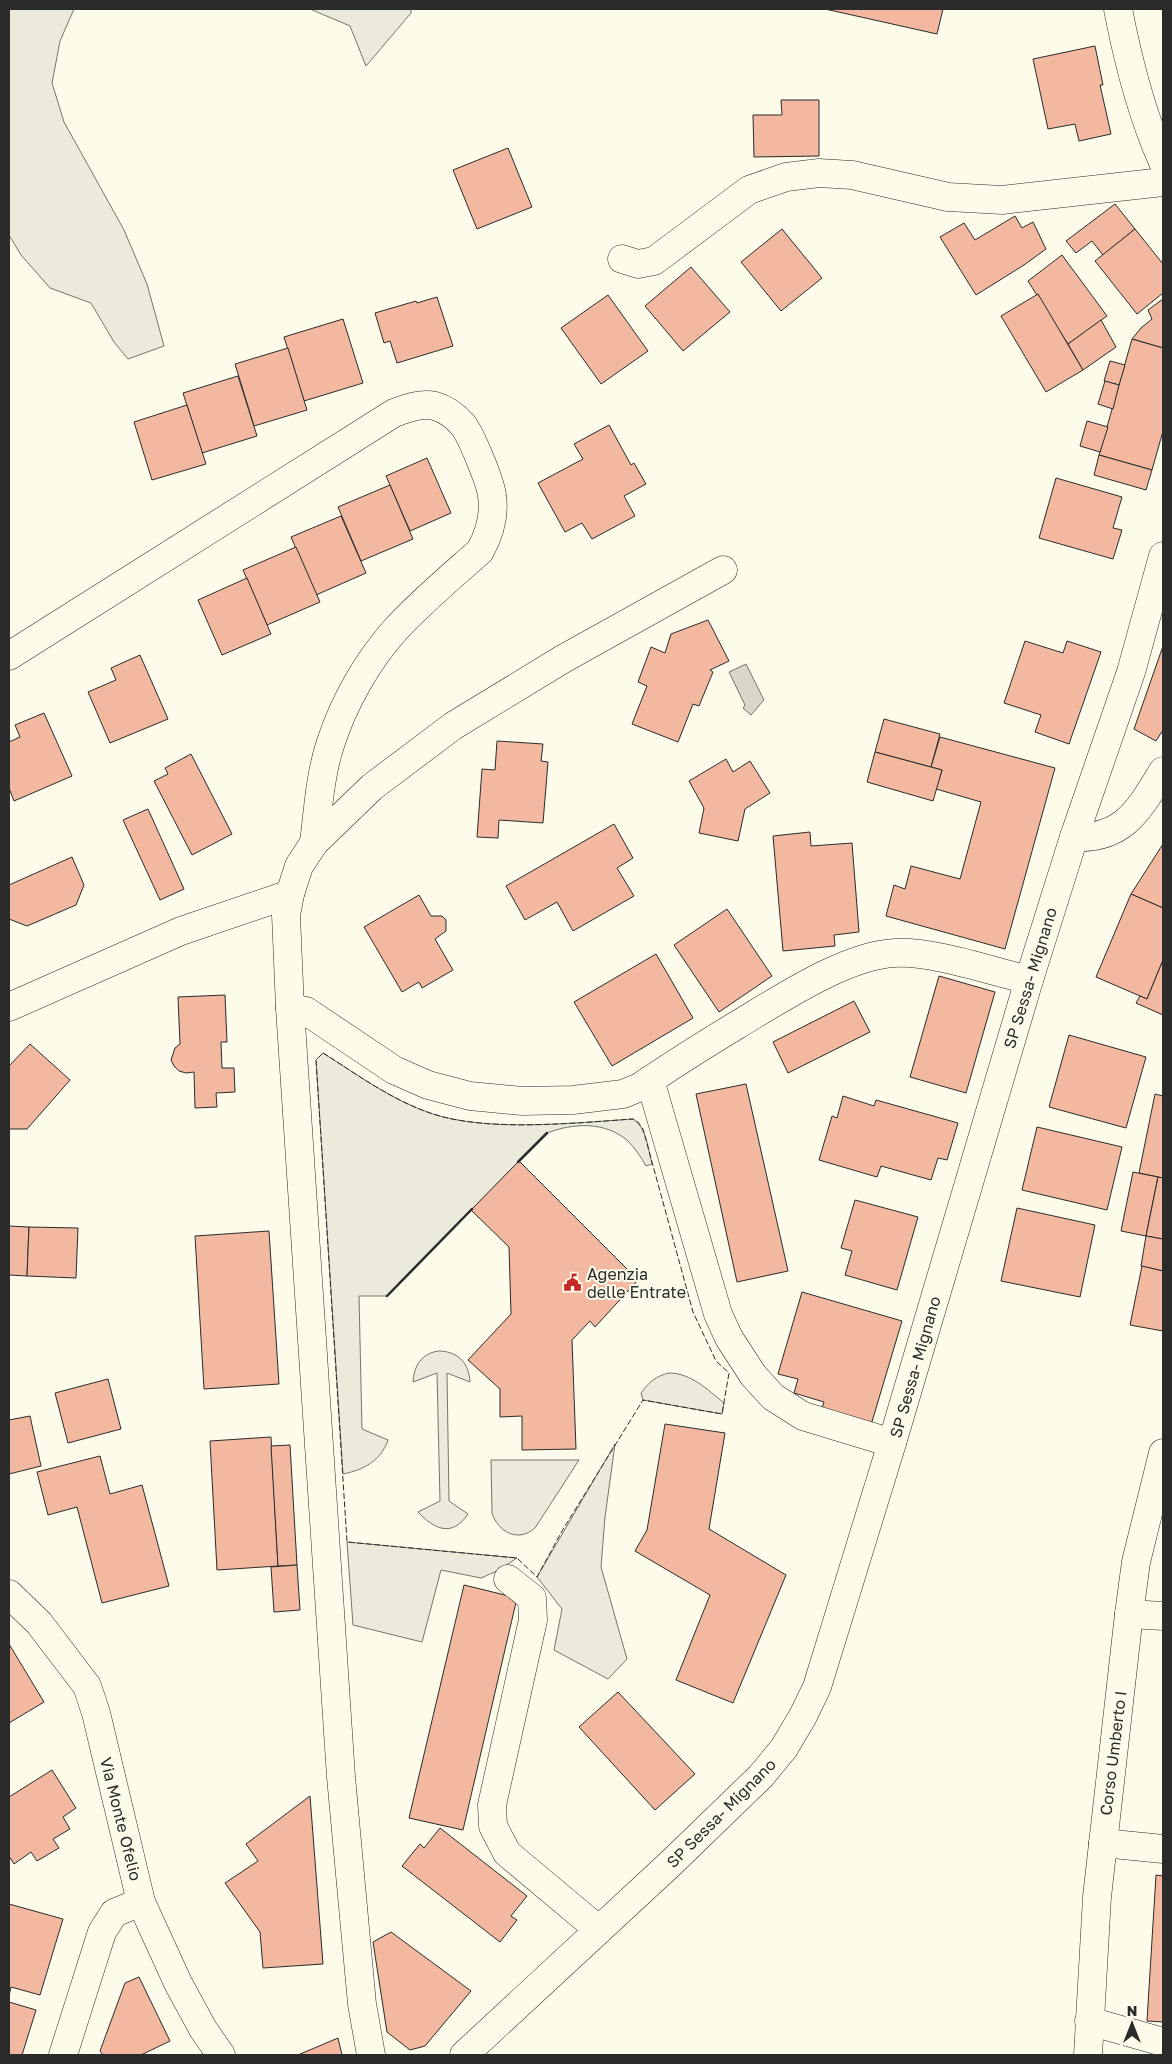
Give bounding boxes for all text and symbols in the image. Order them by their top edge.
street label: SP Sessa- Mignano [999,905,1061,1051]
place label: Agenzia delle Entrate [587,1264,686,1302]
public building icon: Agenzia delle Entrate [563,1273,583,1293]
street label: SP Sessa- Mignano [885,1294,945,1440]
street label: Corso Umberto I [1095,1690,1131,1816]
street label: SP Sessa- Mignano [662,1754,780,1872]
street label: Via Monte Ofelio [96,1755,146,1883]
north arrow [1107,1999,1157,2049]
text: N [1127,2002,1137,2019]

